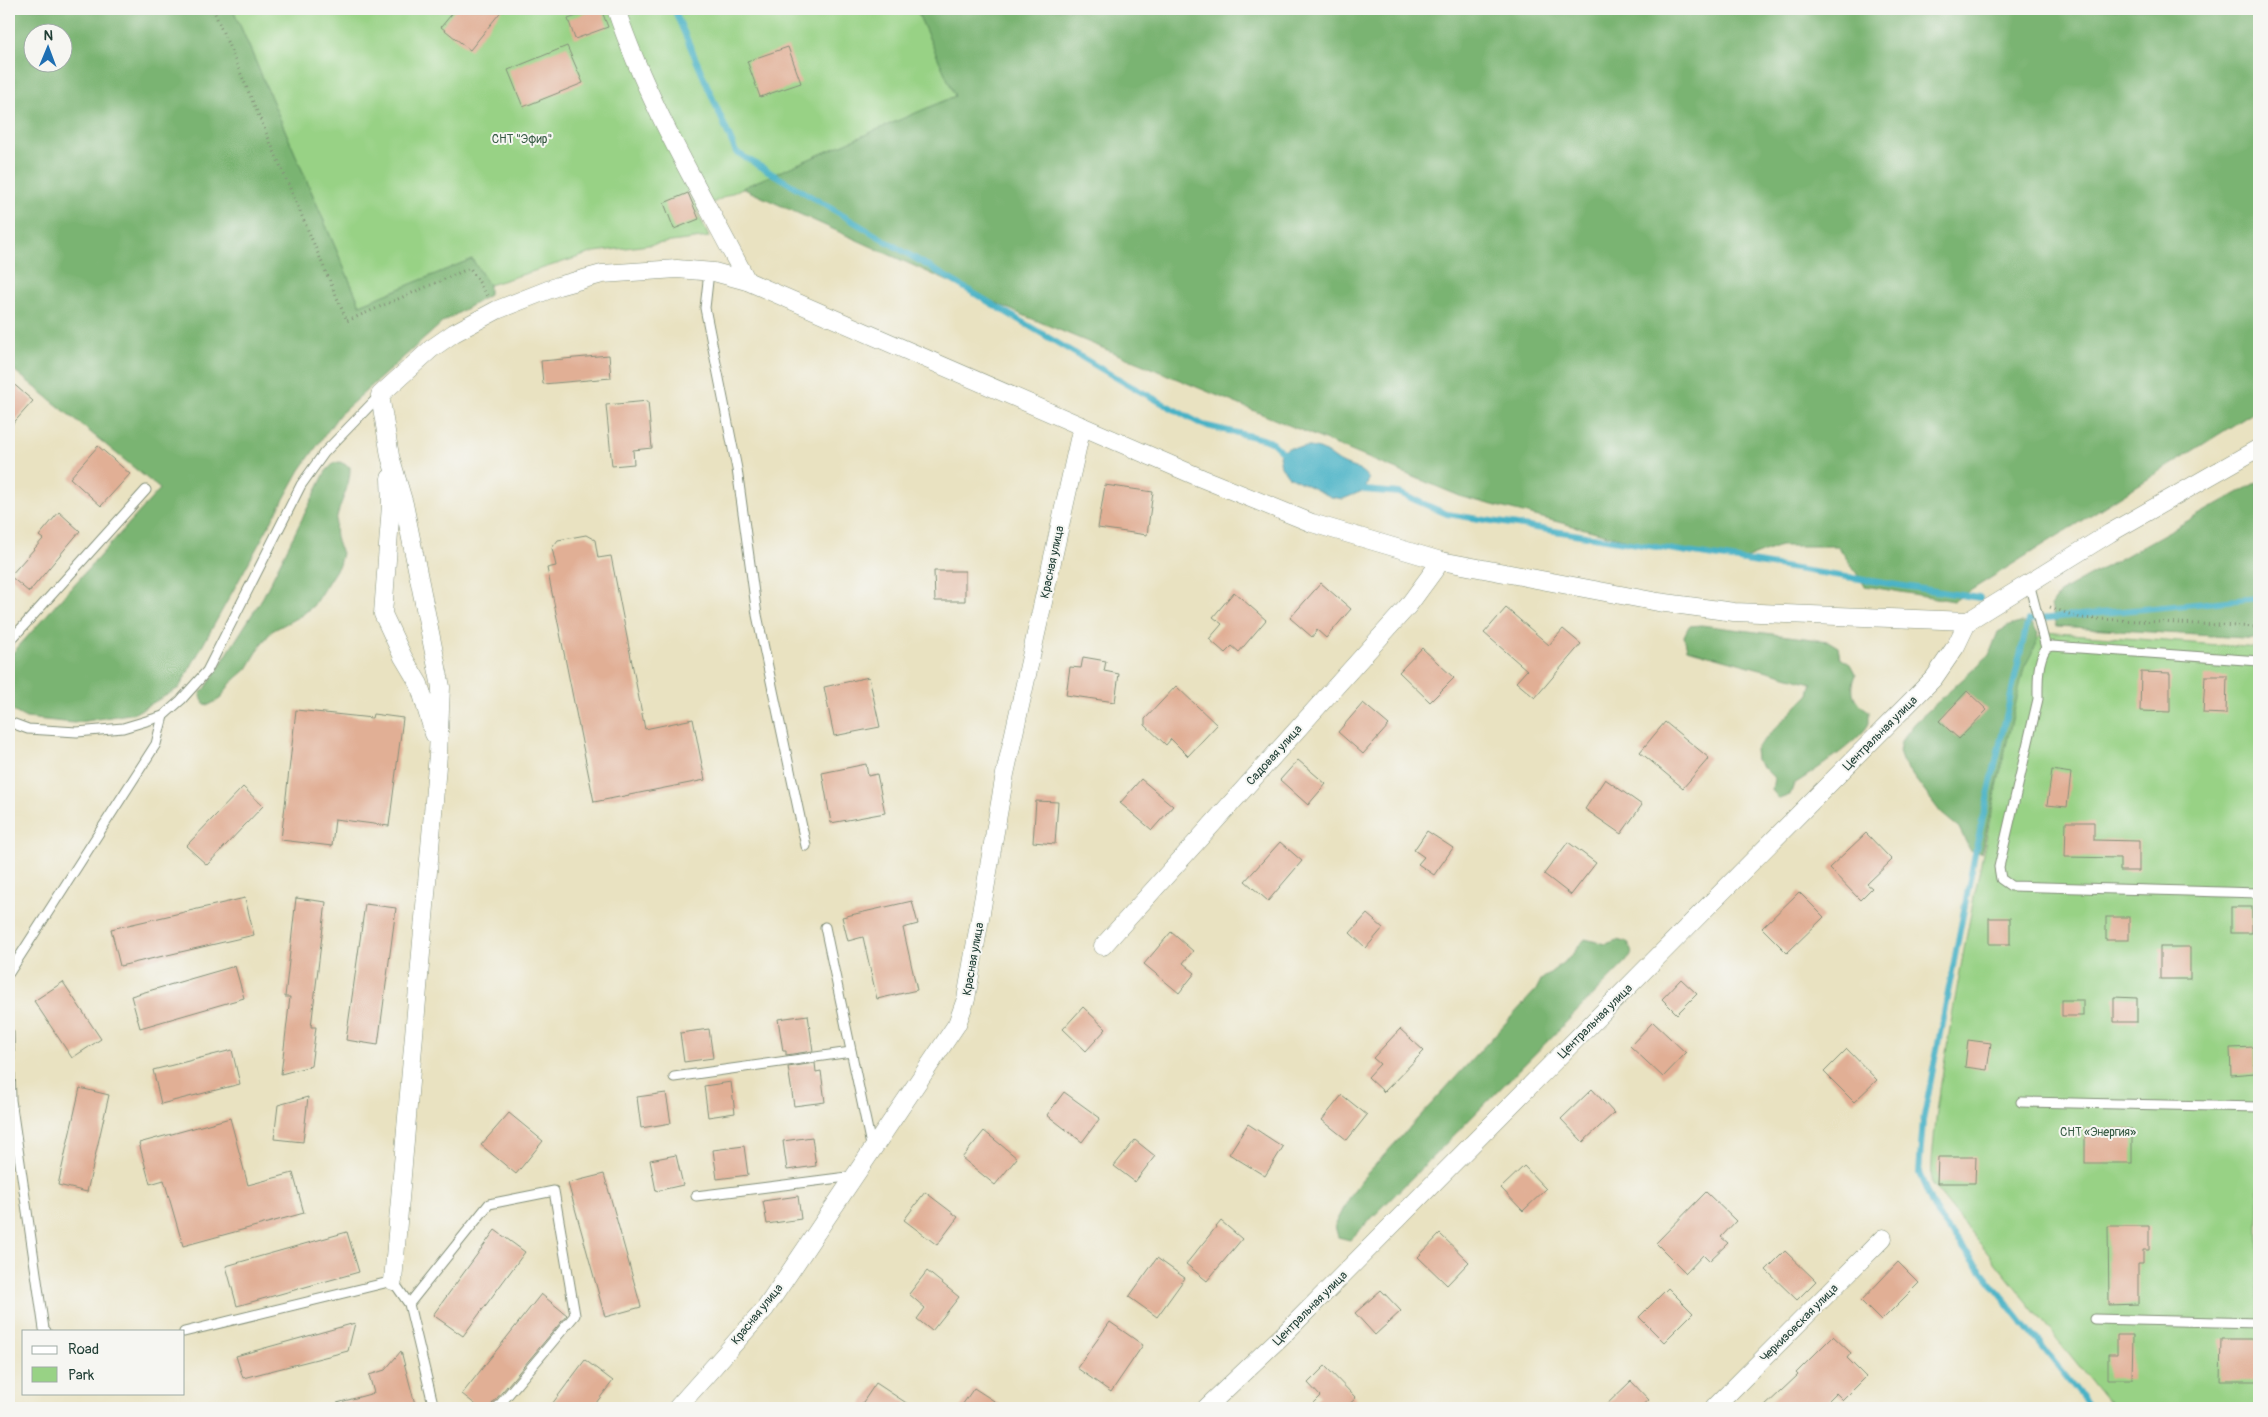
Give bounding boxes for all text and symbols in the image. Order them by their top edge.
north arrow [22,22,72,72]
text: N [43,27,53,44]
park label: СНТ "Эфир" [492,132,552,147]
street label: Красная улица [1037,524,1068,600]
street label: Центральная улица [1840,693,1921,774]
street label: Садовая улица [1243,722,1306,789]
street label: Красная улица [960,921,987,997]
street label: Центральная улица [1555,981,1636,1062]
park label: СНТ «Энергия» [2060,1125,2136,1140]
street label: Центральная улица [1270,1268,1351,1349]
street label: Красная улица [728,1281,787,1348]
street label: Черкизовская улица [1757,1281,1842,1366]
legend [22,1330,185,1394]
text: Road [68,1340,99,1359]
text: Park [68,1366,95,1385]

